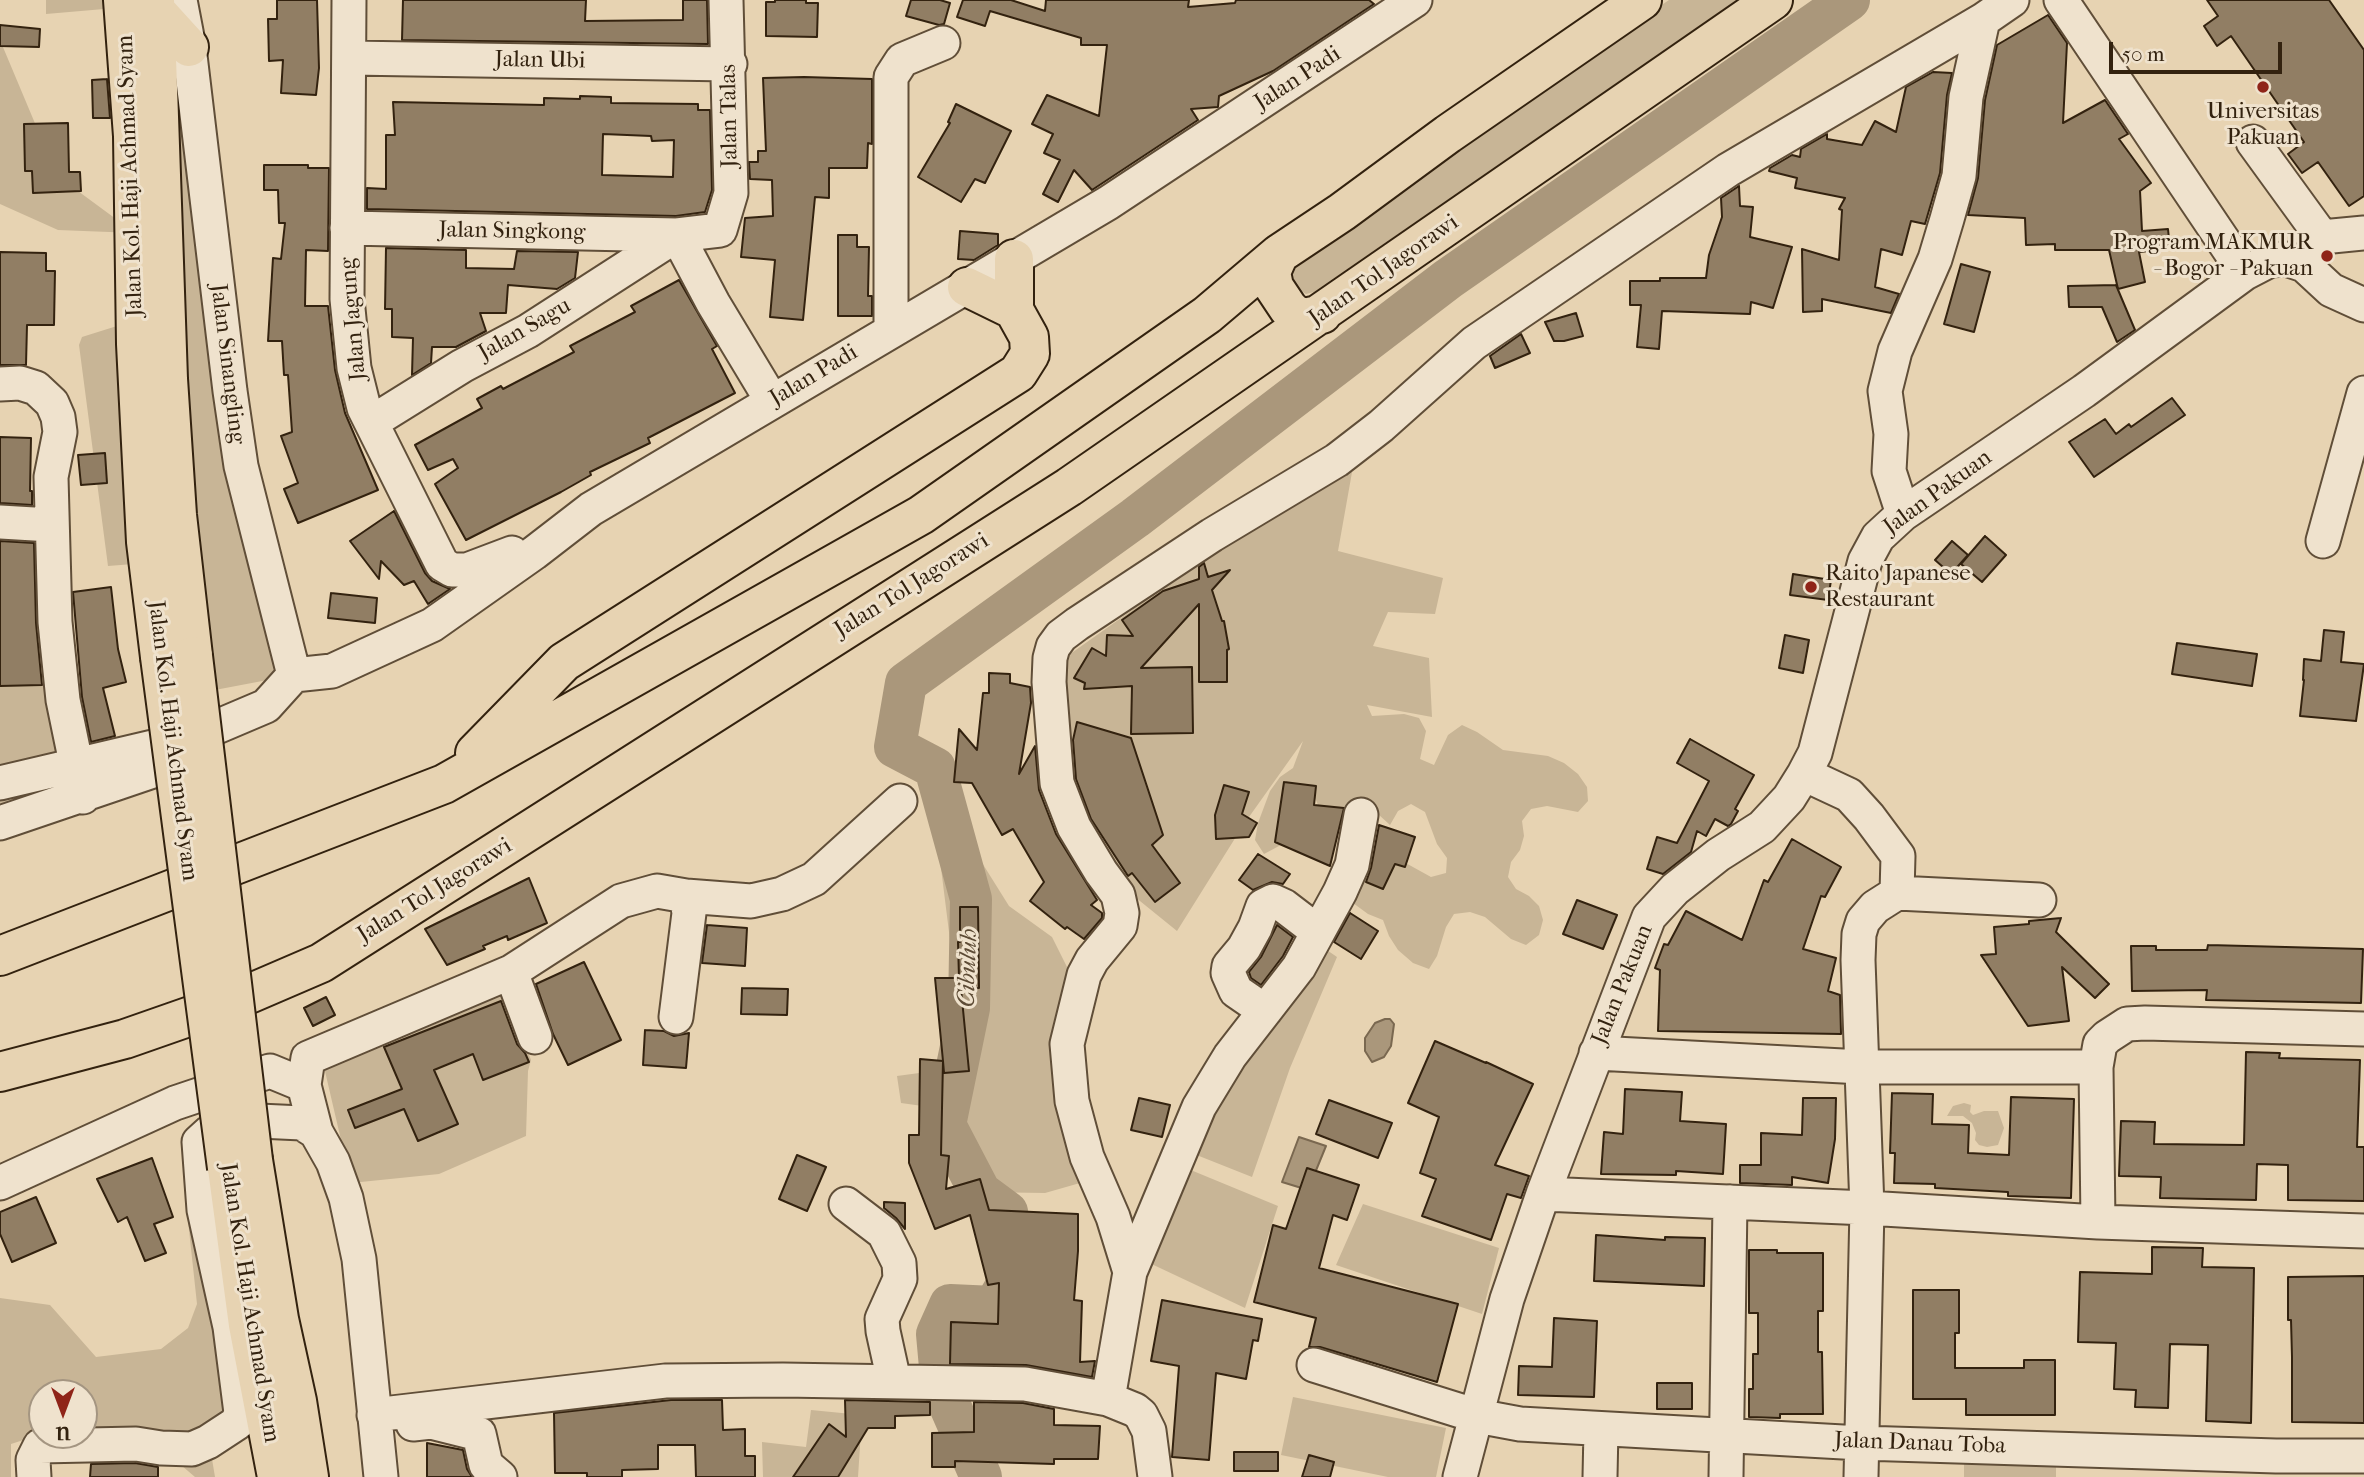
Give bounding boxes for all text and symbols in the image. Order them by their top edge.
scale bar [2112,28,2285,72]
street label: Jalan Kol. Haji Achmad Syam [112,34,150,318]
street label: Jalan Padi [1250,41,1346,117]
text: 50 m [2122,42,2165,66]
street label: Jalan Ubi [494,46,586,76]
street label: Jalan Talas [715,64,745,168]
marker: Universitas Pakuan [2255,79,2271,95]
place label: Universitas Pakuan [2207,98,2319,152]
street label: Jalan Tol Jagorawi [1304,209,1464,333]
street label: Jalan Singkong [438,217,586,247]
place label: Program MAKMUR - Bogor - Pakuan [2113,229,2313,283]
marker: Program MAKMUR - Bogor - Pakuan [2319,248,2335,264]
street label: Jalan Jagung [335,256,373,382]
street label: Jalan Sinangling [203,282,251,446]
street label: Jalan Sagu [474,292,576,368]
street label: Jalan Padi [765,339,863,413]
street label: Jalan Pakuan [1878,444,1998,542]
street label: Jalan Tol Jagorawi [830,527,994,645]
place label: Raito Japanese Restaurant [1825,560,1971,614]
marker: Raito Japanese Restaurant [1803,579,1819,595]
street label: Jalan Kol. Haji Achmad Syam [141,599,203,883]
street label: Jalan Tol Jagorawi [353,832,517,950]
street label: Jalan Pakuan [1586,921,1660,1049]
water label: Cibuluh [953,928,985,1008]
street label: Jalan Kol. Haji Achmad Syam [213,1161,285,1445]
north arrow [28,1379,98,1449]
text: U [56,1422,70,1444]
street label: Jalan Danau Toba [1834,1427,2006,1461]

